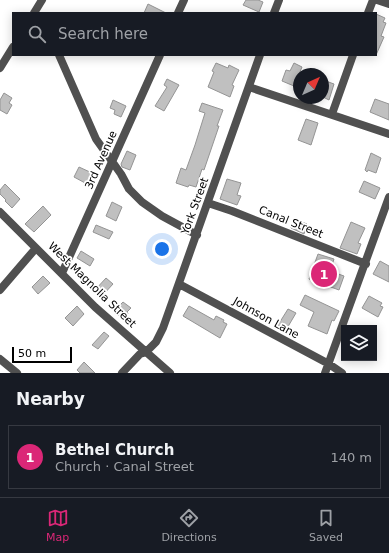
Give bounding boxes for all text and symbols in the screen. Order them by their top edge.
search box [12,12,377,56]
icon: search [26,23,48,45]
text: Search here [58,25,148,43]
north arrow [293,68,329,104]
street label: 3rd Avenue [82,129,120,191]
street label: York Street [178,175,212,237]
street label: Canal Street [257,203,326,241]
your location [152,239,172,259]
street label: West Magnolia Street [45,240,139,331]
pin: 1 [311,259,337,289]
street label: Johnson Lane [230,294,301,342]
map controls [341,325,377,361]
button: layers [341,325,377,361]
scale bar [12,345,72,364]
text: 50 m [18,347,46,360]
text: Nearby [16,389,85,409]
text: Bethel Church [55,441,174,459]
text: 1 [25,450,35,465]
text: 140 m [330,450,372,465]
text: Church · Canal Street [55,459,194,474]
tab: Map [46,507,69,544]
tab: Directions [161,507,217,544]
tab: Saved [309,507,343,544]

